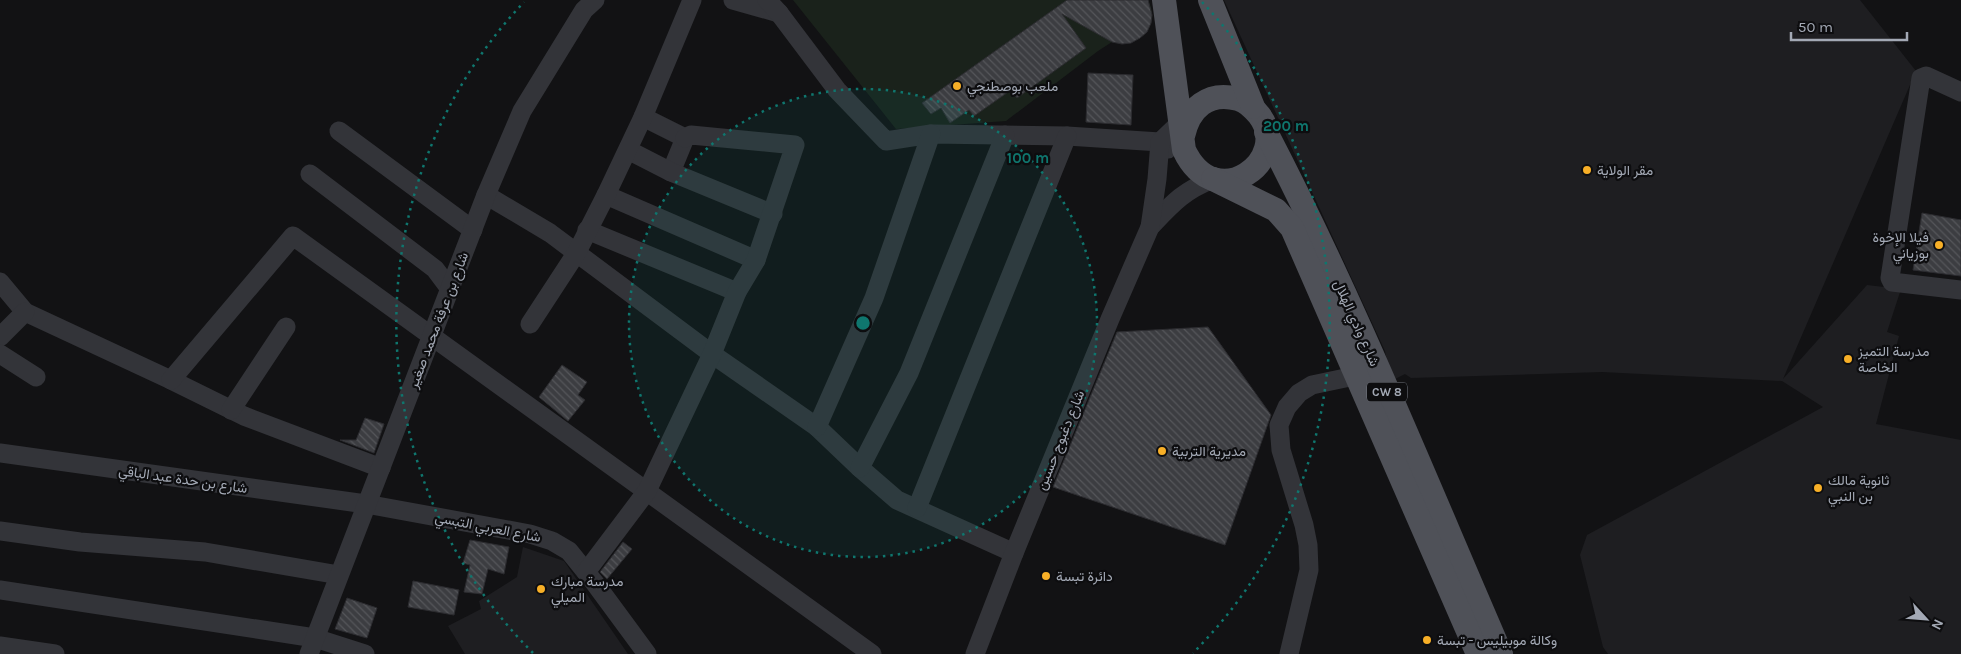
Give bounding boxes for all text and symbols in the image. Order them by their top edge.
scale bar [1791,10,1907,42]
text: 50 m [1798,18,1833,36]
place label: ملعب بوصطنجي [967,78,1058,98]
marker: ملعب بوصطنجي [951,80,963,92]
text: 200 m [1263,117,1309,135]
text: 100 m [1007,149,1049,167]
place label: مقر الولاية [1597,162,1653,179]
marker: مقر الولاية [1581,164,1593,176]
place label: فيلا الإخوة بوزياني [1872,229,1929,265]
marker: فيلا الإخوة بوزياني [1933,239,1945,251]
street label: شارع بن عرفة محمد صغير [404,250,474,392]
street label: شارع وادي الهلال [1327,277,1383,370]
centre of rings [854,314,872,332]
place label: مدرسة التميز الخاصة [1857,343,1930,376]
marker: مدرسة التميز الخاصة [1842,353,1854,365]
road number: CW 8 [1367,382,1407,402]
street label: شارع دغبوج حسين [1033,388,1090,493]
place label: مديرية التربية [1172,443,1246,460]
marker: مديرية التربية [1156,445,1168,457]
street label: شارع بن حدة عبد الباقي [117,462,248,500]
place label: ثانوية مالك بن النبي [1828,472,1890,508]
marker: ثانوية مالك بن النبي [1812,482,1824,494]
street label: شارع العربي التبسي [433,509,542,549]
place label: دائرة تبسة [1056,568,1113,585]
marker: دائرة تبسة [1040,570,1052,582]
place label: مدرسة مبارك الميلي [551,573,623,609]
marker: مدرسة مبارك الميلي [535,583,547,595]
north arrow [1901,594,1951,644]
text: N [1927,616,1947,633]
place label: وكالة موبيليس - تبسة [1437,632,1557,649]
marker: وكالة موبيليس - تبسة [1421,634,1433,646]

